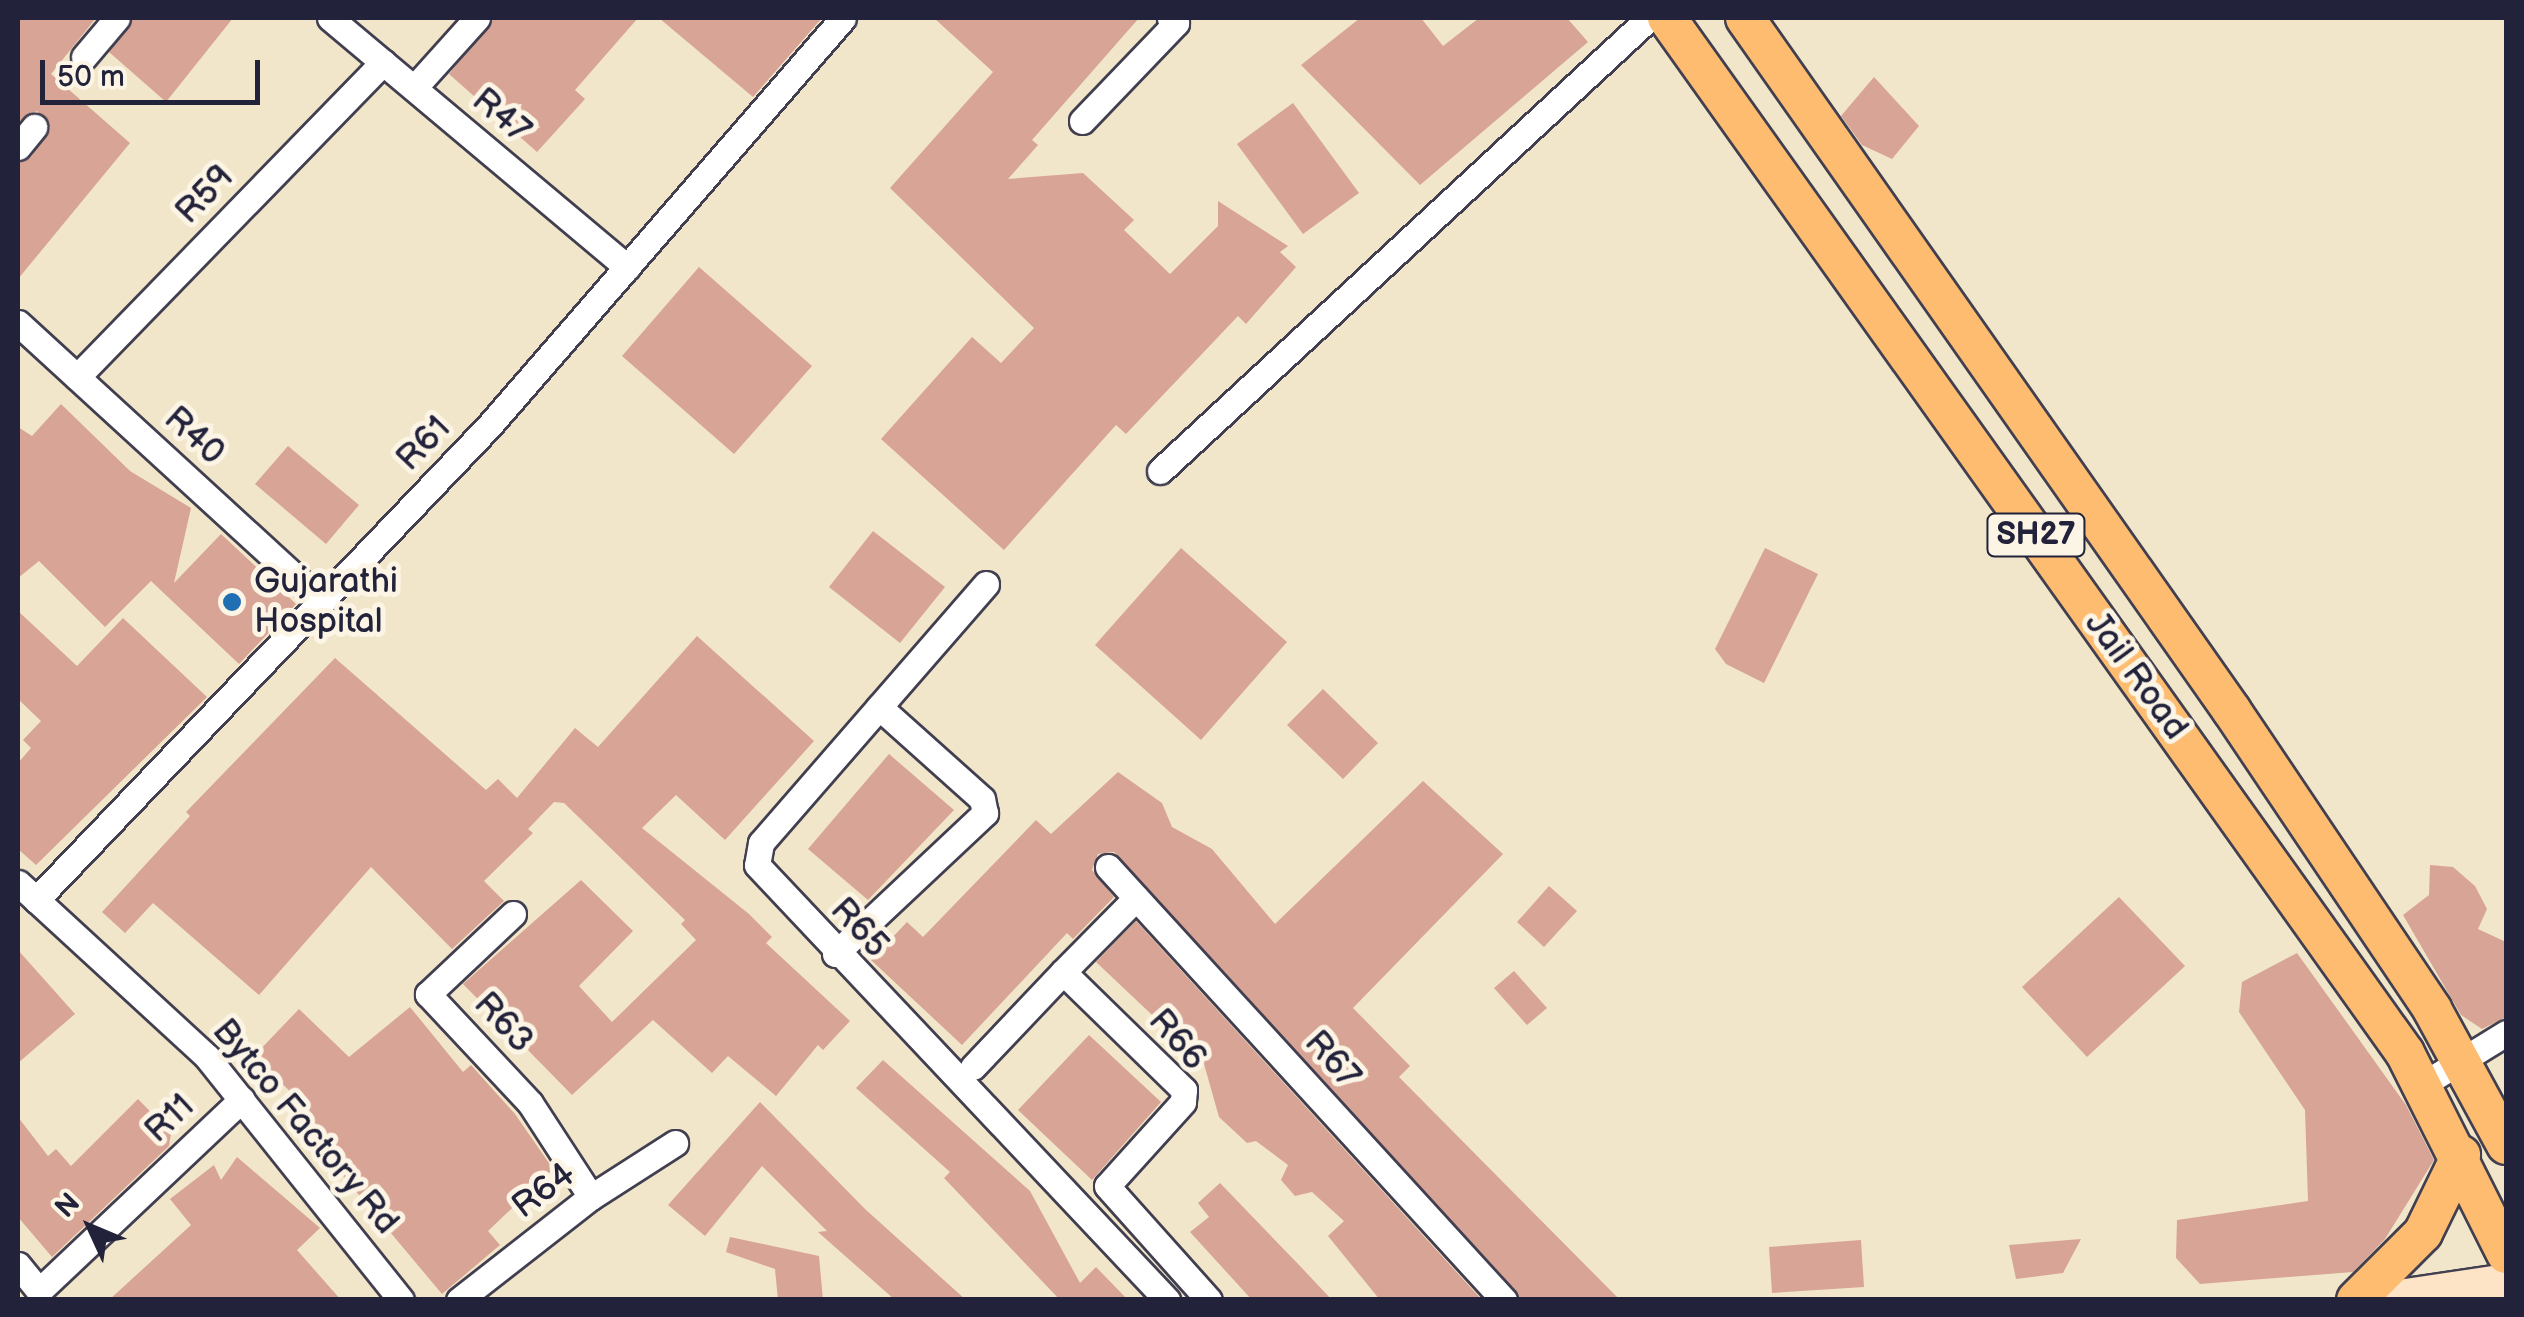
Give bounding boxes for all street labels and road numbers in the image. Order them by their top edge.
street label: R47 [463,80,539,152]
street label: R59 [167,157,243,233]
street label: R40 [155,398,233,474]
street label: R61 [388,408,460,480]
road number: SH27 [1986,508,2086,562]
street label: Jail Road [2076,604,2196,748]
street label: R65 [821,889,897,967]
street label: R63 [465,984,541,1062]
street label: R66 [1139,1001,1215,1079]
street label: Bytco Factory Rd [202,1010,408,1244]
street label: R67 [1295,1022,1369,1098]
street label: R11 [137,1086,203,1152]
street label: R64 [504,1154,584,1228]

